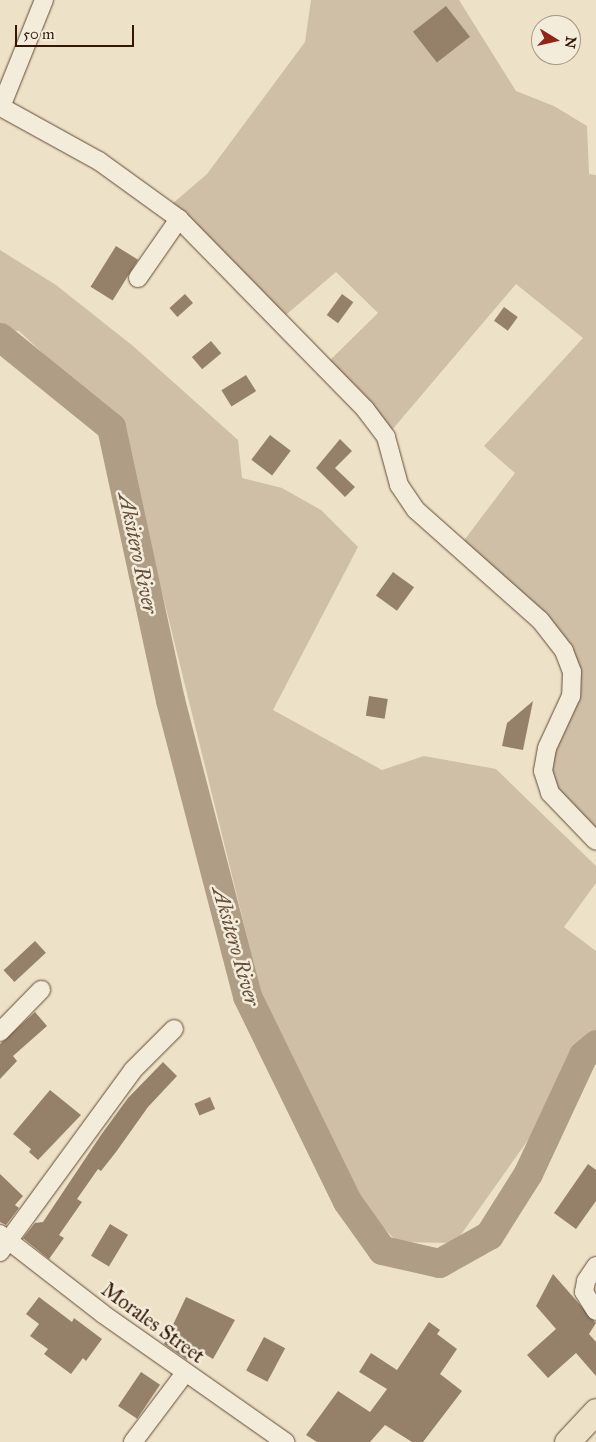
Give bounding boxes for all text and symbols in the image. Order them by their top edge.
scale bar [18,15,136,47]
north arrow [531,15,581,65]
text: 50 m [23,25,55,43]
text: N [561,35,580,49]
water label: Aksitero River [113,490,163,616]
water label: Aksitero River [207,883,265,1009]
street label: Morales Street [97,1278,209,1368]

